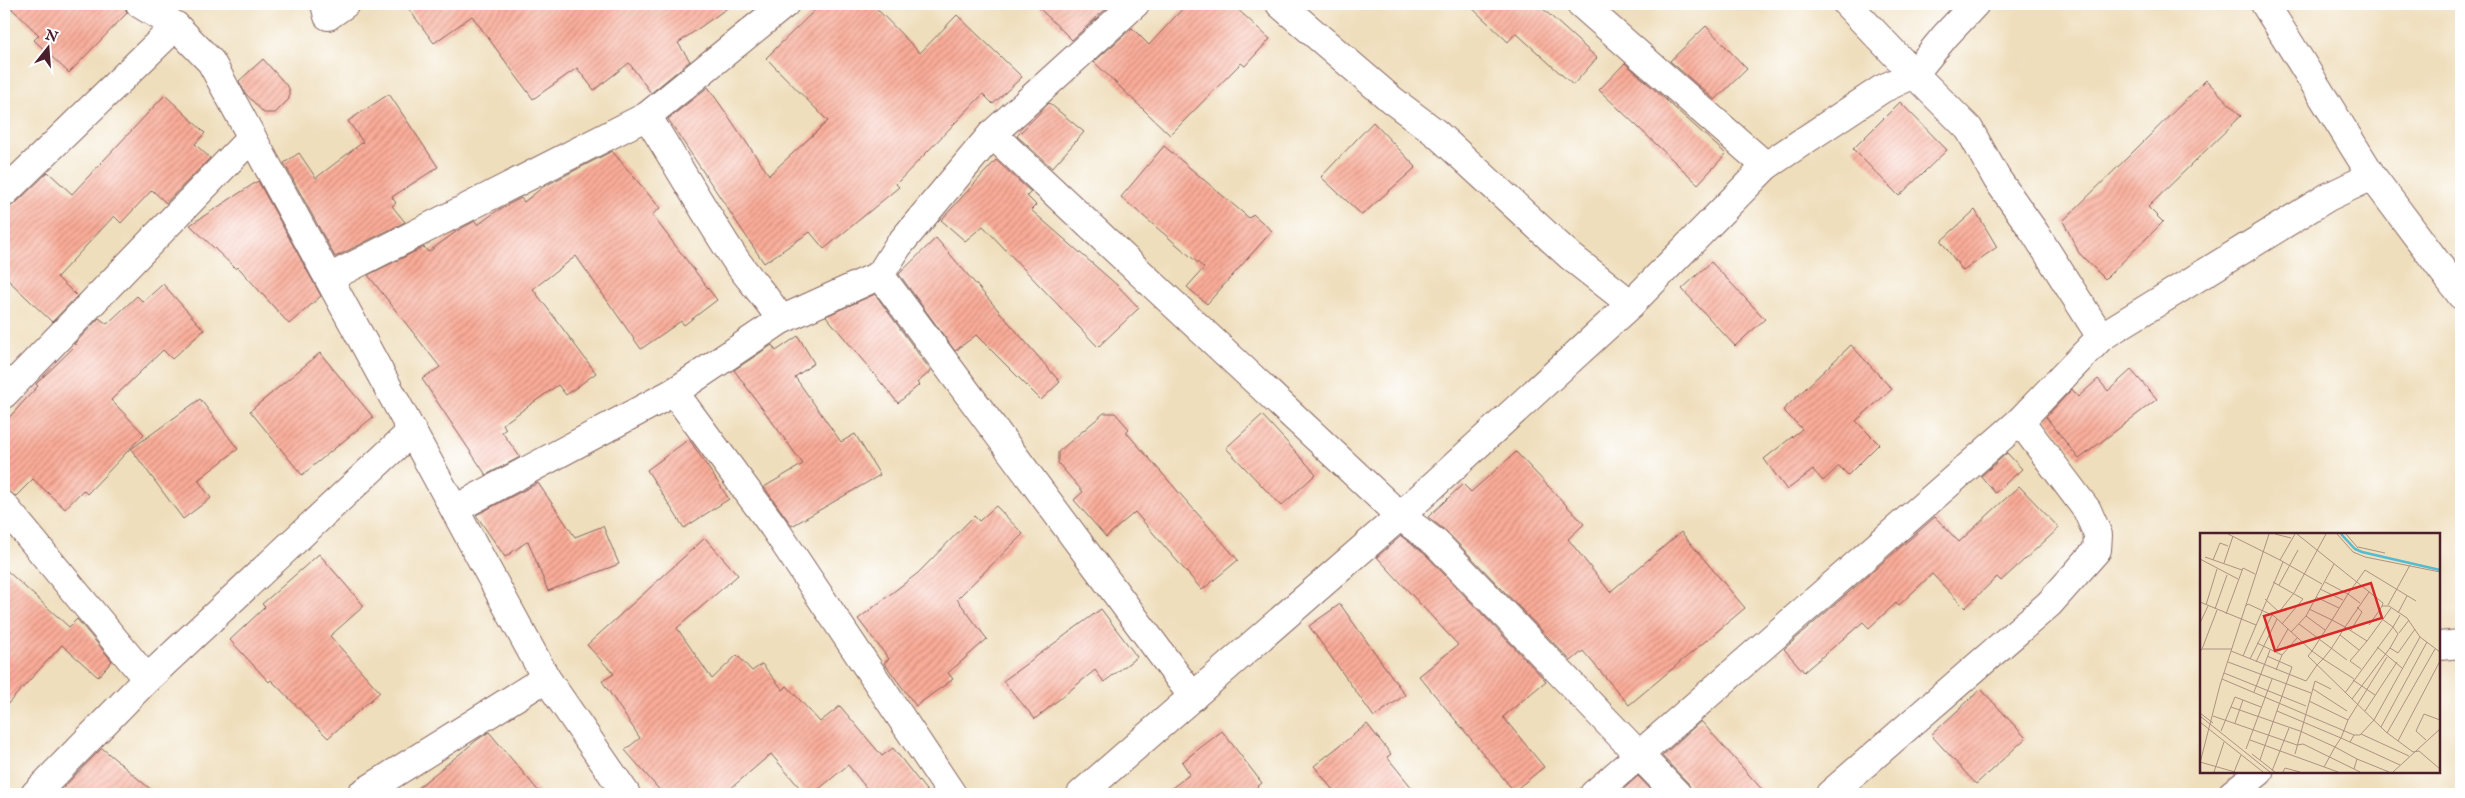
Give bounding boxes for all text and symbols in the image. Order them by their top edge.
north arrow [22,22,72,72]
text: N [42,26,60,47]
inset map [2200,533,2440,773]

